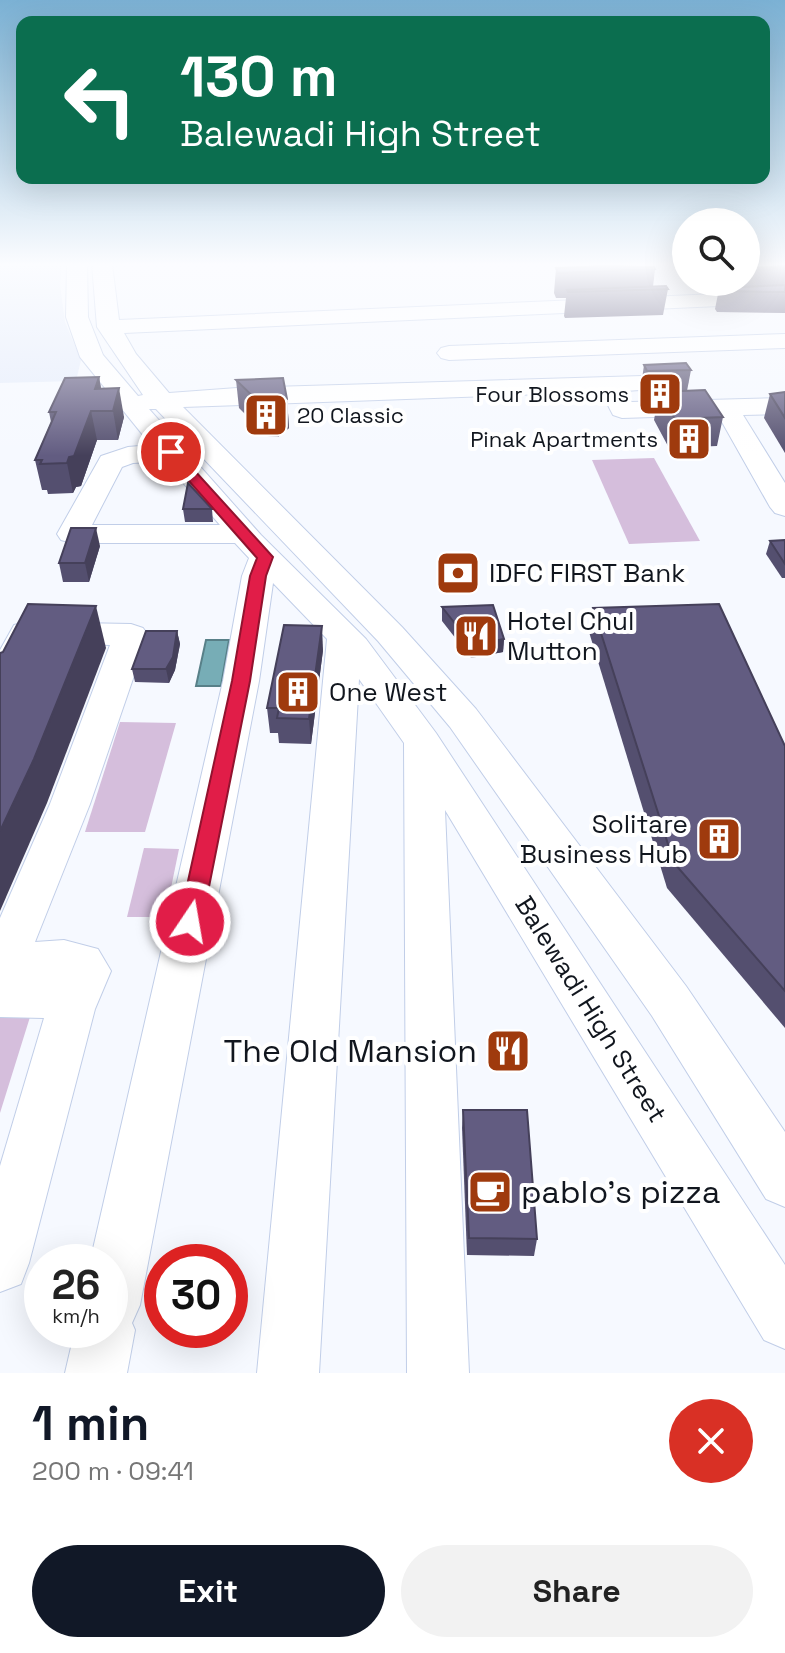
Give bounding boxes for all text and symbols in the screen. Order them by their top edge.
text: 130 m [180,41,338,112]
icon: left [48,48,152,152]
text: Balewadi High Street [180,111,541,157]
map controls [672,208,760,296]
button: search [672,208,760,296]
building icon: Four Blossoms [636,370,684,418]
place label: Four Blossoms [475,380,629,408]
building icon: 20 Classic [242,391,290,439]
place label: 20 Classic [297,401,404,429]
building icon: Pinak Apartments [665,415,713,463]
pin [137,418,205,486]
place label: Pinak Apartments [470,425,658,453]
icon: arrive [149,430,193,474]
bank icon: IDFC FIRST Bank [434,549,482,597]
place label: IDFC FIRST Bank [489,556,685,590]
place label: Hotel Chul Mutton [507,604,634,668]
restaurant icon: Hotel Chul Mutton [452,612,500,660]
building icon: One West [274,668,322,716]
place label: One West [329,675,447,709]
place label: Solitare Business Hub [520,807,688,871]
building icon: Solitare Business Hub [695,815,743,863]
position arrow [148,880,232,964]
street label: Balewadi High Street [507,889,675,1129]
restaurant icon: The Old Mansion [484,1027,532,1075]
place label: The Old Mansion [224,1031,477,1071]
cafe icon: pablo's pizza [466,1168,514,1216]
place label: pablo's pizza [521,1172,720,1212]
speed limit sign: 30 [144,1244,248,1348]
text: 26 [52,1260,100,1311]
text: km/h [52,1303,100,1329]
text: 1 min [32,1393,149,1454]
button: close [669,1399,753,1483]
text: 200 m · 09:41 [32,1454,194,1488]
button: Exit [32,1545,385,1637]
button: Share [401,1545,753,1637]

